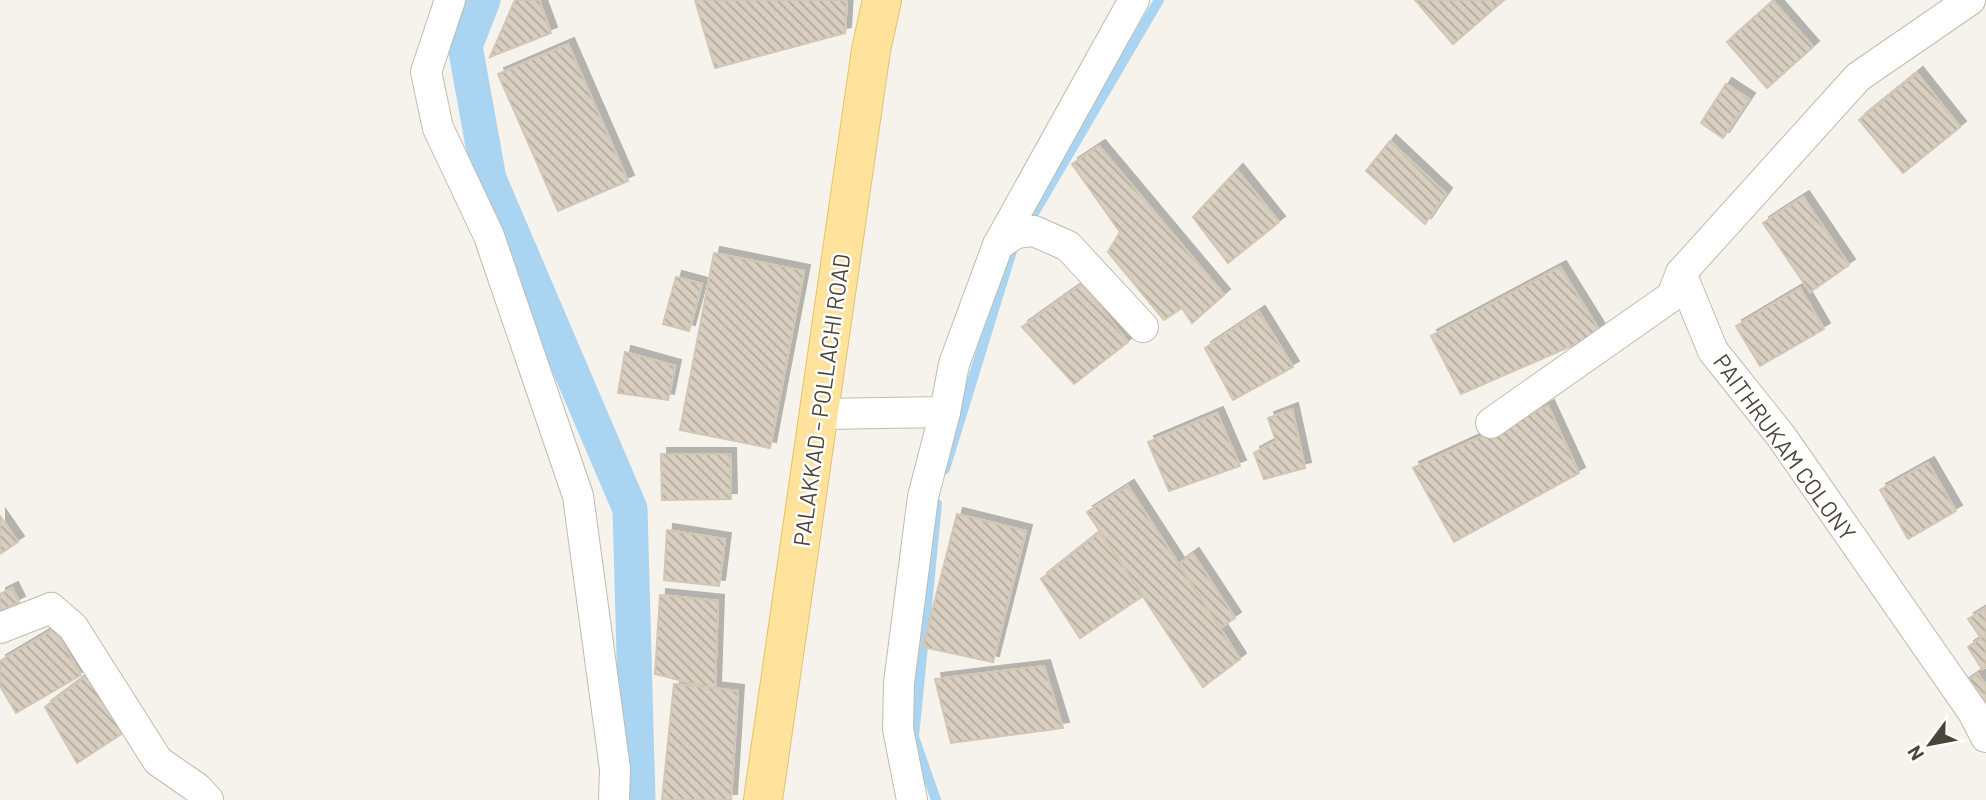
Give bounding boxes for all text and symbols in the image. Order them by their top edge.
street label: PALAKKAD - POLLACHI ROAD [787,252,855,548]
street label: PAITHRUKAM COLONY [1708,348,1862,546]
north arrow [1895,709,1965,779]
text: N [1902,742,1928,765]

